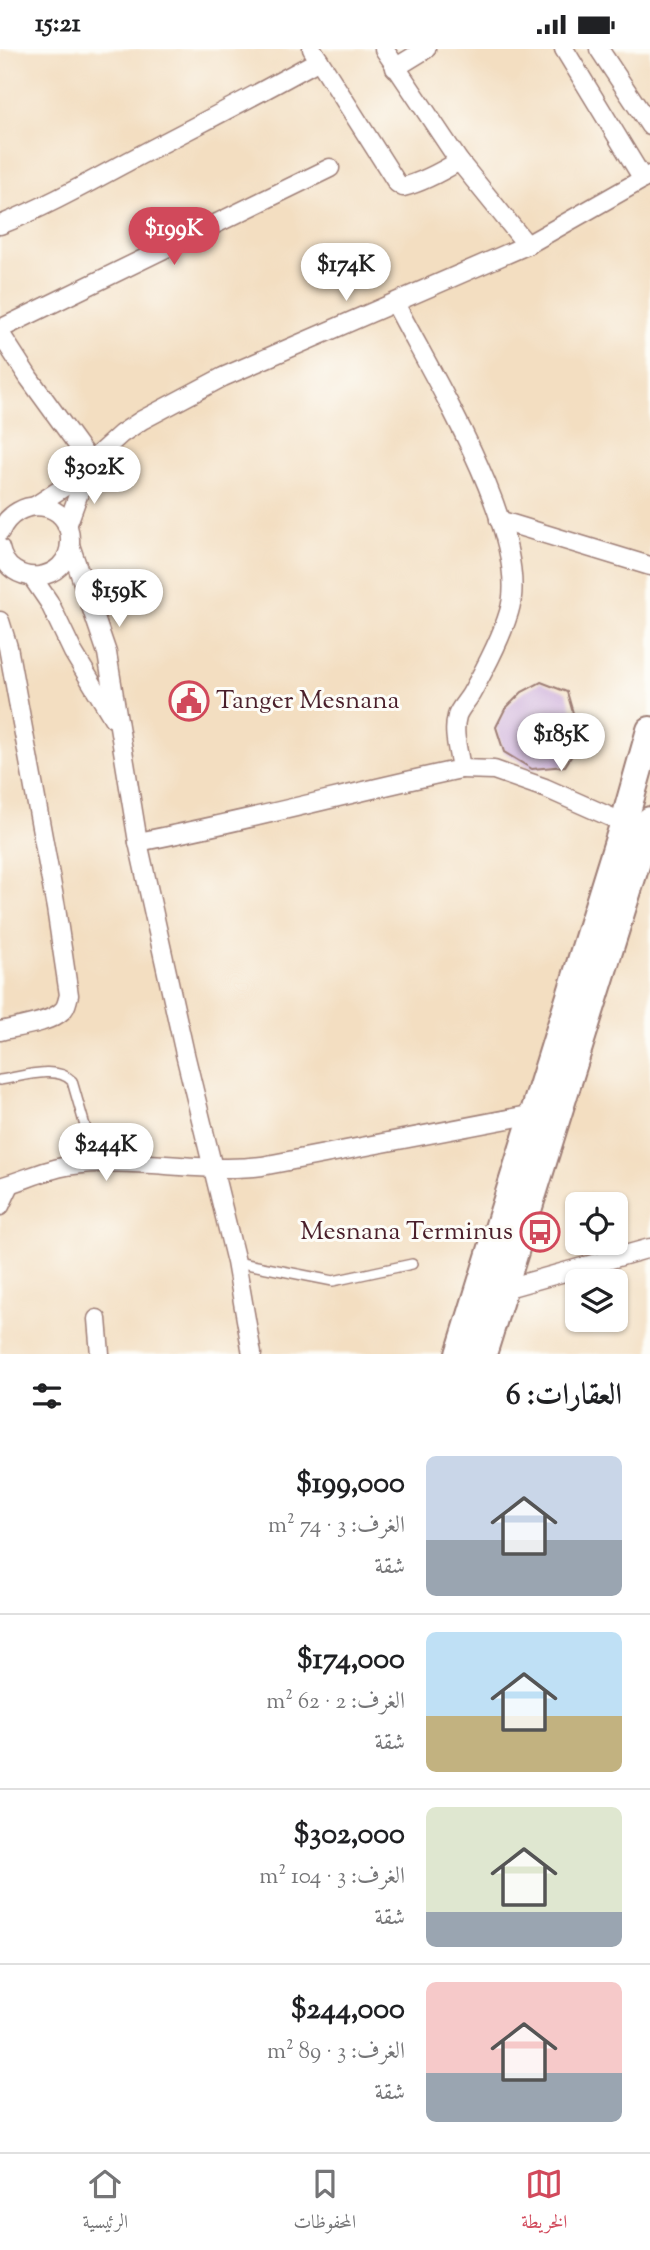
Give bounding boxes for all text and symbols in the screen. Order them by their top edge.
text: 15:21 [35,6,81,43]
pin: $199K [125,207,223,267]
text: $199K [145,213,203,246]
pin: $174K [297,243,395,303]
text: $174K [317,249,375,282]
pin: $302K [45,447,143,506]
text: $302K [64,452,124,485]
pin: $159K [70,569,168,629]
text: $159K [91,575,147,608]
public building icon: Tanger Mesnana [168,680,210,722]
place label: Tanger Mesnana [216,683,400,720]
pin: $185K [512,713,610,773]
text: $185K [533,719,589,752]
pin: $244K [57,1123,155,1183]
text: $244K [75,1129,137,1162]
map controls [565,1192,628,1332]
button: locate [565,1192,628,1255]
bus stop icon: Mesnana Terminus [519,1211,561,1253]
place label: Mesnana Terminus [300,1214,513,1251]
button: layers [565,1269,628,1332]
text: العقارات: 6 [506,1375,622,1418]
icon: filters [28,1377,66,1415]
text: $199,000 [296,1463,405,1506]
icon: home [482,1484,566,1568]
text: الغرف: 3 · 74 m² [268,1510,405,1543]
text: شقة [375,1551,405,1584]
text: $174,000 [296,1639,405,1682]
icon: home [482,1660,566,1744]
text: الغرف: 2 · 62 m² [266,1686,405,1719]
text: شقة [375,1727,405,1760]
text: $302,000 [293,1814,405,1857]
icon: home [482,1835,566,1919]
text: الغرف: 3 · 104 m² [259,1861,405,1894]
text: شقة [375,1902,405,1935]
text: $244,000 [290,1989,405,2032]
icon: home [482,2010,566,2094]
text: الغرف: 3 · 89 m² [267,2036,405,2069]
text: شقة [375,2077,405,2110]
tab: الرئيسية [83,2165,128,2240]
tab: المحفوظات [293,2165,356,2240]
tab: الخريطة [521,2165,567,2240]

